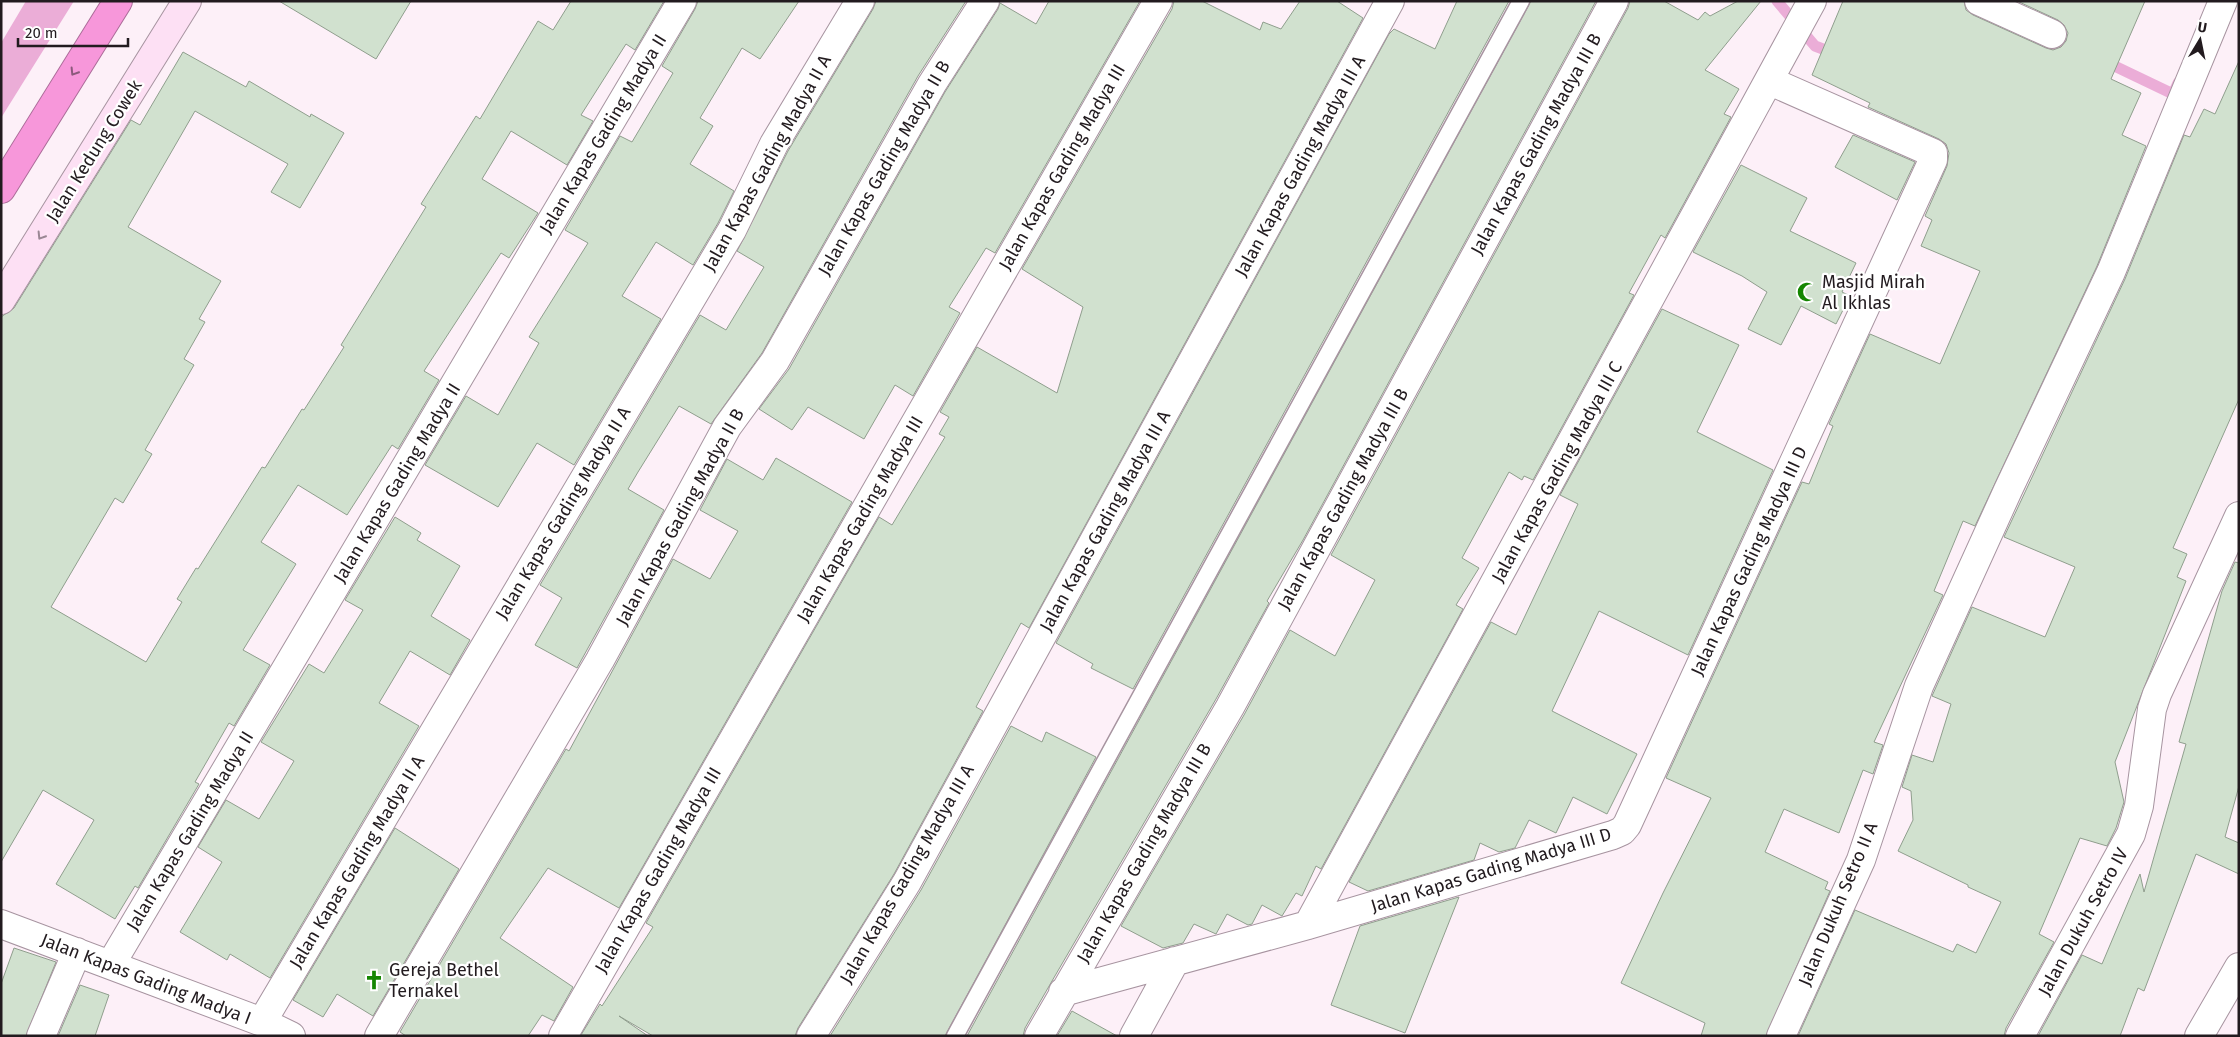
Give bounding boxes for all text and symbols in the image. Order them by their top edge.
scale bar [18,15,128,47]
north arrow [2175,15,2225,65]
text: U [2196,19,2208,37]
text: 20 m [25,24,58,42]
street label: Jalan Kapas Gading Madya III B [1466,29,1606,259]
street label: Jalan Kapas Gading Madya II [535,30,671,238]
street label: Jalan Kapas Gading Madya II A [698,50,836,275]
street label: Jalan Kapas Gading Madya III A [1230,51,1370,280]
street label: Jalan Kapas Gading Madya II B [813,57,955,279]
street label: Jalan Kapas Gading Madya III [994,60,1130,274]
one-way arrow [70,67,80,76]
street label: Jalan Kedung Cowek [41,75,147,226]
one-way arrow [38,231,48,240]
place label: Masjid Mirah Al Ikhlas [1822,271,1925,314]
mosque icon: Masjid Mirah Al Ikhlas [1796,281,1818,303]
street label: Jalan Kapas Gading Madya III C [1487,358,1627,586]
street label: Jalan Kapas Gading Madya II [329,379,465,587]
street label: Jalan Kapas Gading Madya III B [1273,384,1413,614]
street label: Jalan Kapas Gading Madya II A [491,402,636,623]
street label: Jalan Kapas Gading Madya II B [611,405,749,629]
street label: Jalan Kapas Gading Madya III A [1035,406,1175,635]
street label: Jalan Kapas Gading Madya III [792,412,928,626]
street label: Jalan Kapas Gading Madya III D [1686,443,1812,679]
street label: Jalan Kapas Gading Madya II [122,727,258,935]
street label: Jalan Kapas Gading Madya III B [1072,739,1216,967]
street label: Jalan Kapas Gading Madya II A [285,751,430,972]
street label: Jalan Kapas Gading Madya III A [835,760,979,987]
street label: Jalan Kapas Gading Madya III [590,763,726,977]
street label: Jalan Dukuh Setro II A [1794,818,1883,989]
street label: Jalan Kapas Gading Madya III D [1368,823,1614,917]
street label: Jalan Dukuh Setro IV [2033,844,2133,1000]
street label: Jalan Kapas Gading Madya I [38,929,254,1029]
place label: Gereja Bethel Ternakel [389,959,499,1002]
church icon: Gereja Bethel Ternakel [363,969,385,991]

